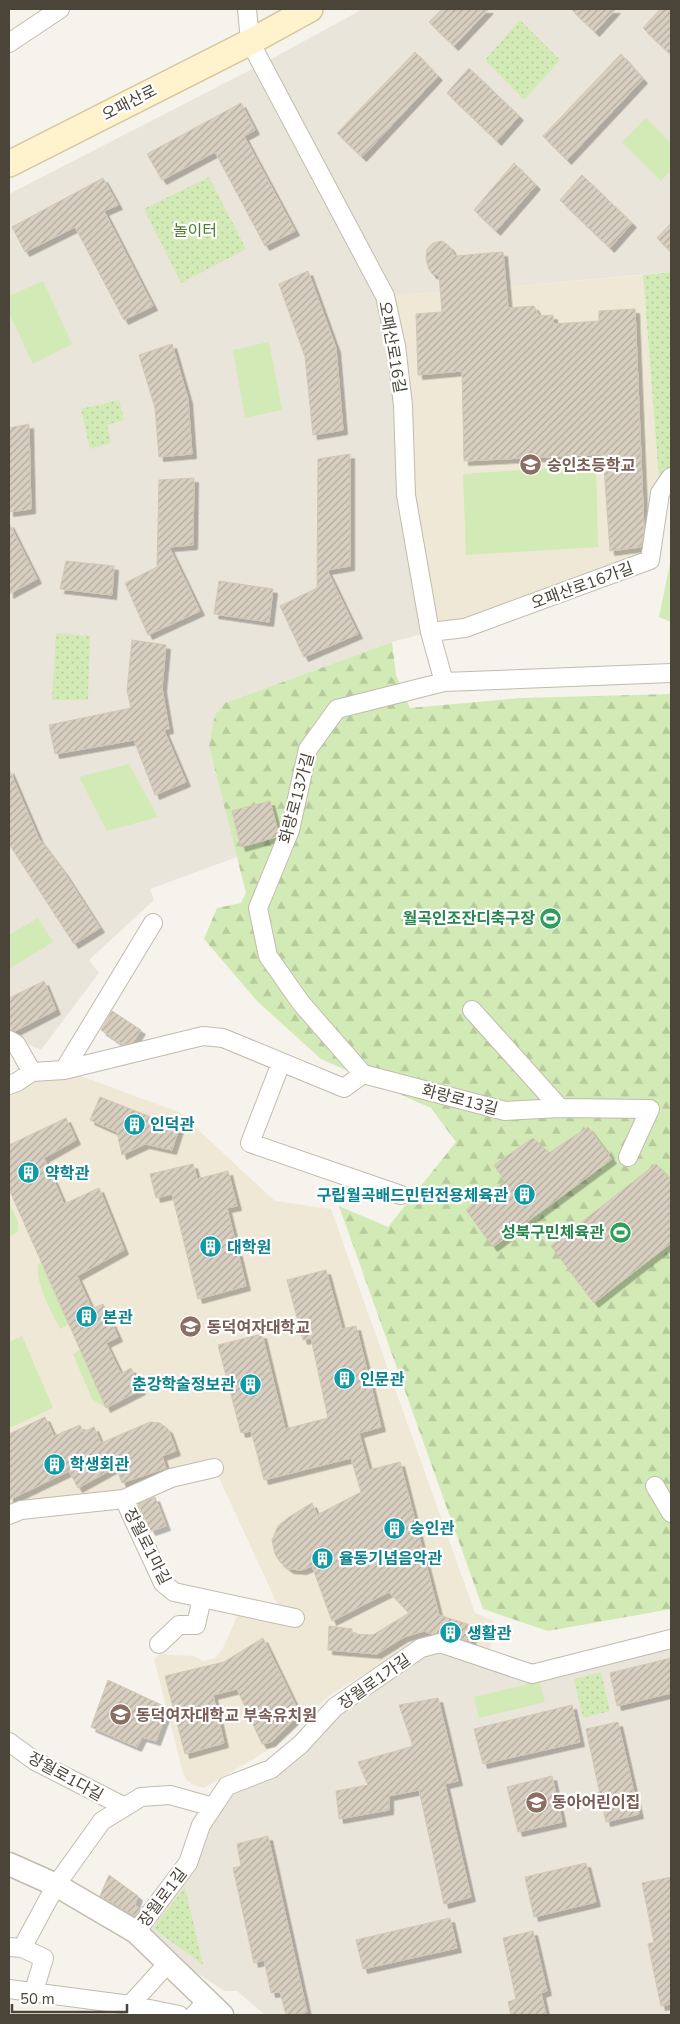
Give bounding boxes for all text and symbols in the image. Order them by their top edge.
street label: 오패산로 [98,80,161,126]
park label: 놀이터 [173,220,217,242]
street label: 오패산로16길 [373,300,411,395]
school or university icon: 숭인초등학교 [519,453,543,477]
place label: 숭인초등학교 [547,455,636,477]
street label: 오패산로16가길 [528,557,637,615]
street label: 화랑로13가길 [274,751,320,846]
sports icon: 월곡인조잔디축구장 [539,906,563,930]
place label: 월곡인조잔디축구장 [403,908,535,930]
street label: 화랑로13길 [419,1079,500,1121]
building icon: 인덕관 [122,1112,146,1136]
place label: 인덕관 [150,1114,194,1136]
building icon: 약학관 [17,1161,41,1185]
place label: 약학관 [45,1163,89,1185]
building icon: 구립월곡배드민턴전용체육관 [512,1183,536,1207]
place label: 구립월곡배드민턴전용체육관 [317,1185,508,1207]
sports icon: 성북구민체육관 [608,1220,632,1244]
place label: 성북구민체육관 [501,1222,604,1244]
building icon: 대학원 [199,1235,223,1259]
place label: 대학원 [227,1237,271,1259]
building icon: 본관 [75,1305,99,1329]
place label: 본관 [103,1307,133,1329]
school or university icon: 동덕여자대학교 [179,1315,203,1339]
place label: 동덕여자대학교 [207,1317,310,1339]
building icon: 인문관 [332,1367,356,1391]
place label: 인문관 [360,1369,404,1391]
building icon: 춘강학술정보관 [239,1372,263,1396]
place label: 춘강학술정보관 [132,1374,235,1396]
building icon: 학생회관 [42,1452,66,1476]
place label: 학생회관 [70,1454,129,1476]
street label: 장월로1마길 [118,1504,176,1589]
building icon: 숭인관 [382,1516,406,1540]
place label: 숭인관 [410,1518,454,1540]
building icon: 율동기념음악관 [311,1546,335,1570]
place label: 율동기념음악관 [339,1548,442,1570]
building icon: 생활관 [439,1621,463,1645]
place label: 생활관 [467,1623,511,1645]
street label: 장월로1가길 [334,1649,415,1715]
school or university icon: 동덕여자대학교 부속유치원 [108,1703,132,1727]
place label: 동덕여자대학교 부속유치원 [136,1705,317,1727]
street label: 장월로1다길 [24,1747,107,1807]
school or university icon: 동아어린이집 [524,1790,548,1814]
place label: 동아어린이집 [552,1792,640,1814]
street label: 장월로1길 [133,1864,192,1932]
scale bar [12,1982,128,2014]
text: 50 m [20,1989,55,2009]

